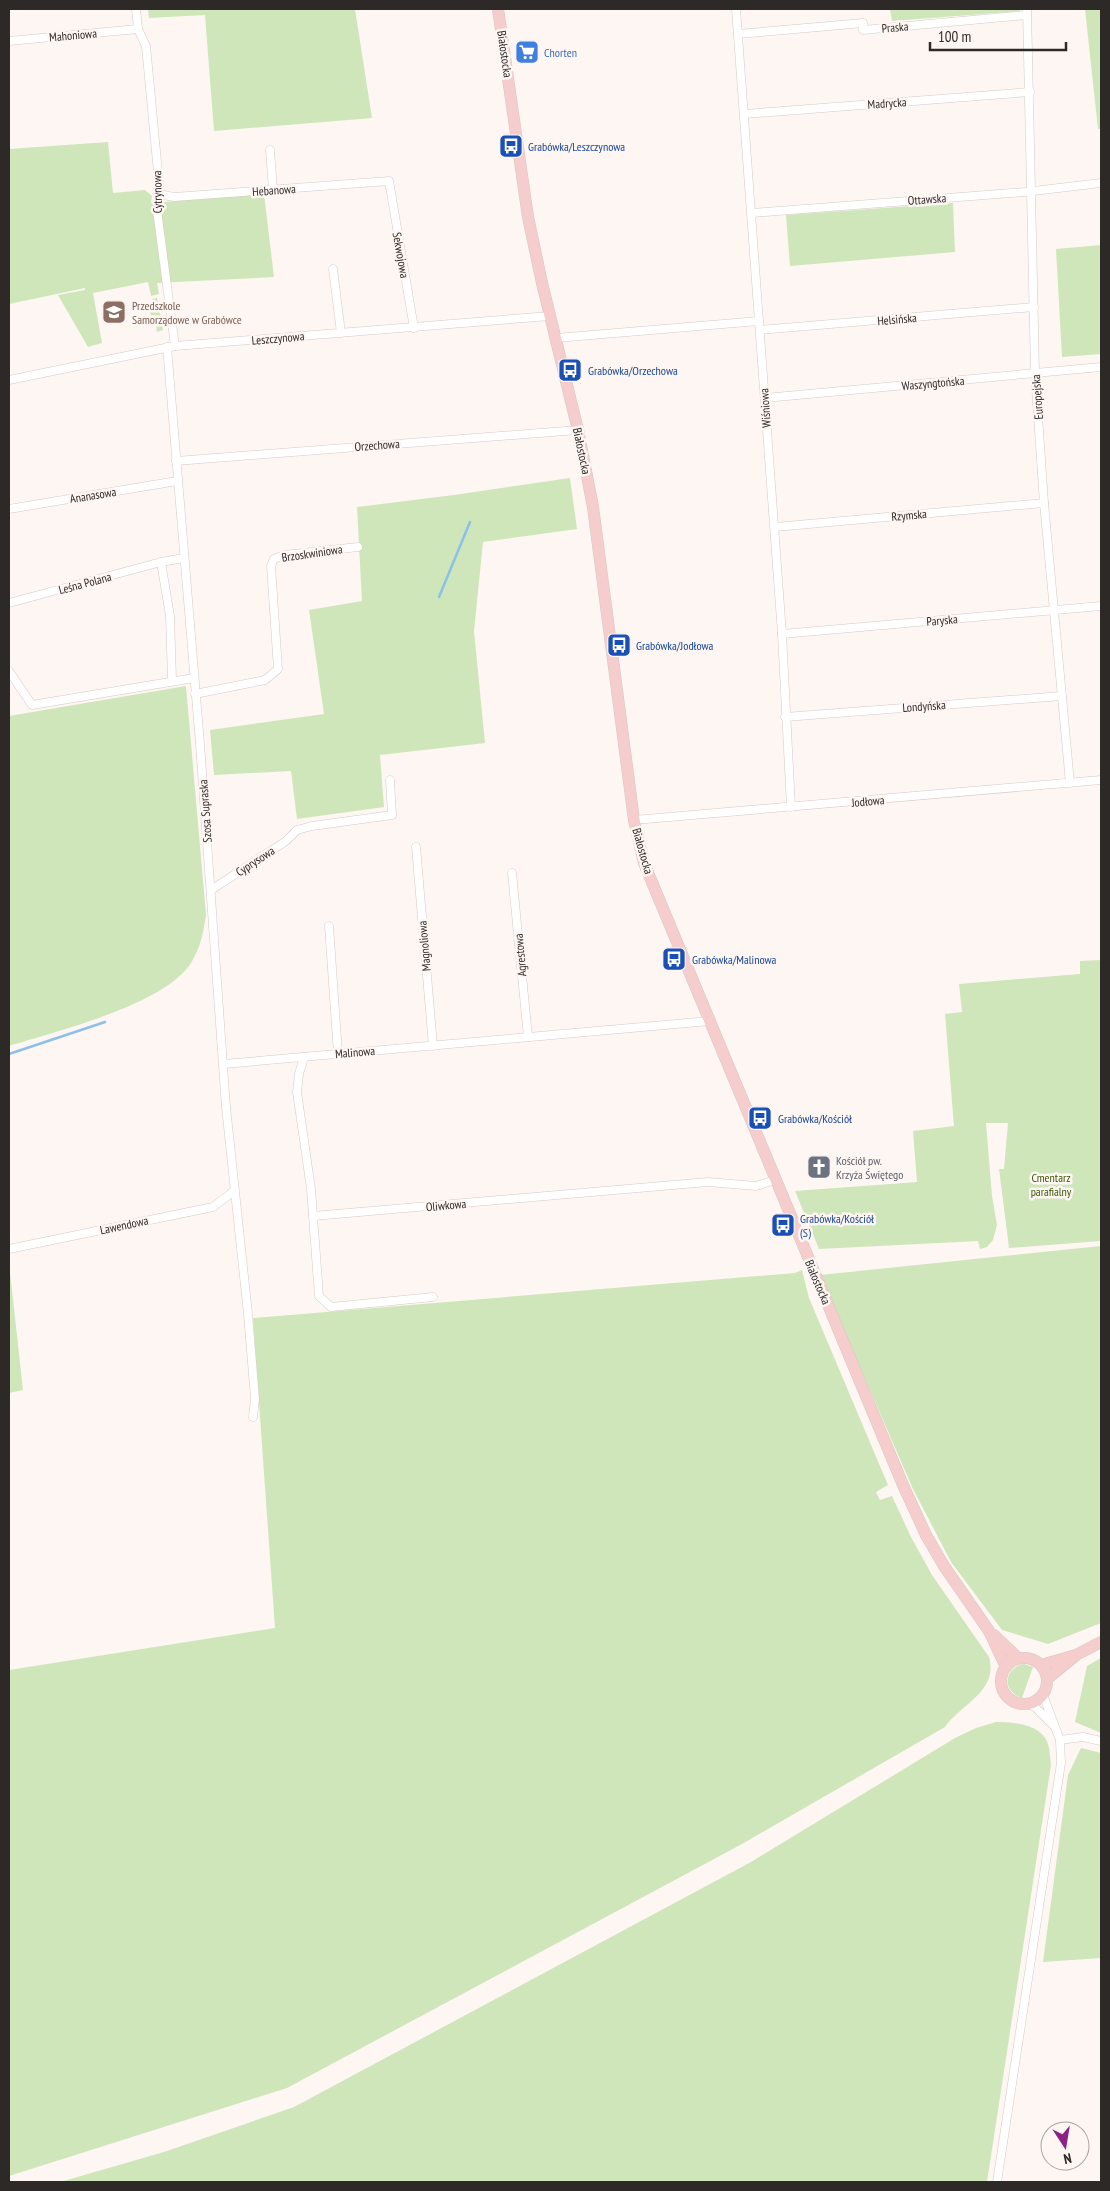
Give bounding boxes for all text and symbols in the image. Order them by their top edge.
street label: Praska [881,18,909,36]
scale bar [930,20,1066,52]
street label: Mahoniowa [49,25,98,45]
text: 100 m [938,27,971,46]
street label: Białostocka [494,30,516,79]
supermarket icon: Chorten [514,39,540,65]
place label: Chorten [544,45,577,60]
street label: Madrycka [867,94,907,112]
bus stop icon: Grabówka/Leszczynowa [498,133,524,159]
place label: Grabówka/Leszczynowa [528,139,625,154]
street label: Cytrynowa [149,170,165,214]
street label: Hebanowa [252,181,296,199]
street label: Ottawska [907,190,947,208]
street label: Sekwojowa [390,231,412,279]
place label: Przedszkole Samorządowe w Grabówce [132,298,242,327]
school or university icon: Przedszkole Samorządowe w Grabówce [101,299,127,325]
street label: Helsińska [877,310,918,328]
street label: Leszczynowa [251,328,305,348]
bus stop icon: Grabówka/Orzechowa [557,357,583,383]
place label: Grabówka/Orzechowa [588,363,678,378]
street label: Waszyngtońska [901,373,965,393]
street label: Europejska [1028,374,1046,420]
street label: Wiśniowa [756,388,774,428]
street label: Białostocka [570,426,594,476]
street label: Orzechowa [354,436,400,454]
street label: Ananasowa [69,484,117,506]
street label: Rzymska [891,506,928,524]
street label: Brzoskwiniowa [280,541,344,565]
street label: Leśna Polana [57,569,113,597]
street label: Paryska [926,611,958,629]
bus stop icon: Grabówka/Jodłowa [606,632,632,658]
place label: Grabówka/Jodłowa [636,638,714,653]
street label: Londyńska [902,697,946,715]
street label: Szosa Supraska [195,779,215,843]
street label: Jodłowa [850,792,885,810]
street label: Białostocka [629,826,657,876]
street label: Cyprysowa [233,843,278,879]
street label: Magnoliowa [414,920,434,972]
street label: Agrestowa [511,933,529,977]
bus stop icon: Grabówka/Malinowa [661,946,687,972]
place label: Grabówka/Malinowa [692,952,777,967]
street label: Malinowa [334,1043,376,1061]
bus stop icon: Grabówka/Kościół [747,1105,773,1131]
place label: Grabówka/Kościół [778,1111,852,1126]
place label: Kościół pw. Krzyża Świętego [836,1153,903,1182]
church icon: Kościół pw. Krzyża Świętego [806,1154,832,1180]
park label: Cmentarz parafialny [1031,1170,1072,1199]
street label: Oliwkowa [425,1196,467,1214]
place label: Grabówka/Kościół (S) [800,1211,874,1240]
bus stop icon: Grabówka/Kościół (S) [770,1212,796,1238]
street label: Lawendowa [98,1213,150,1237]
street label: Białostocka [802,1257,834,1307]
north arrow [1040,2121,1090,2171]
text: N [1062,2149,1073,2168]

